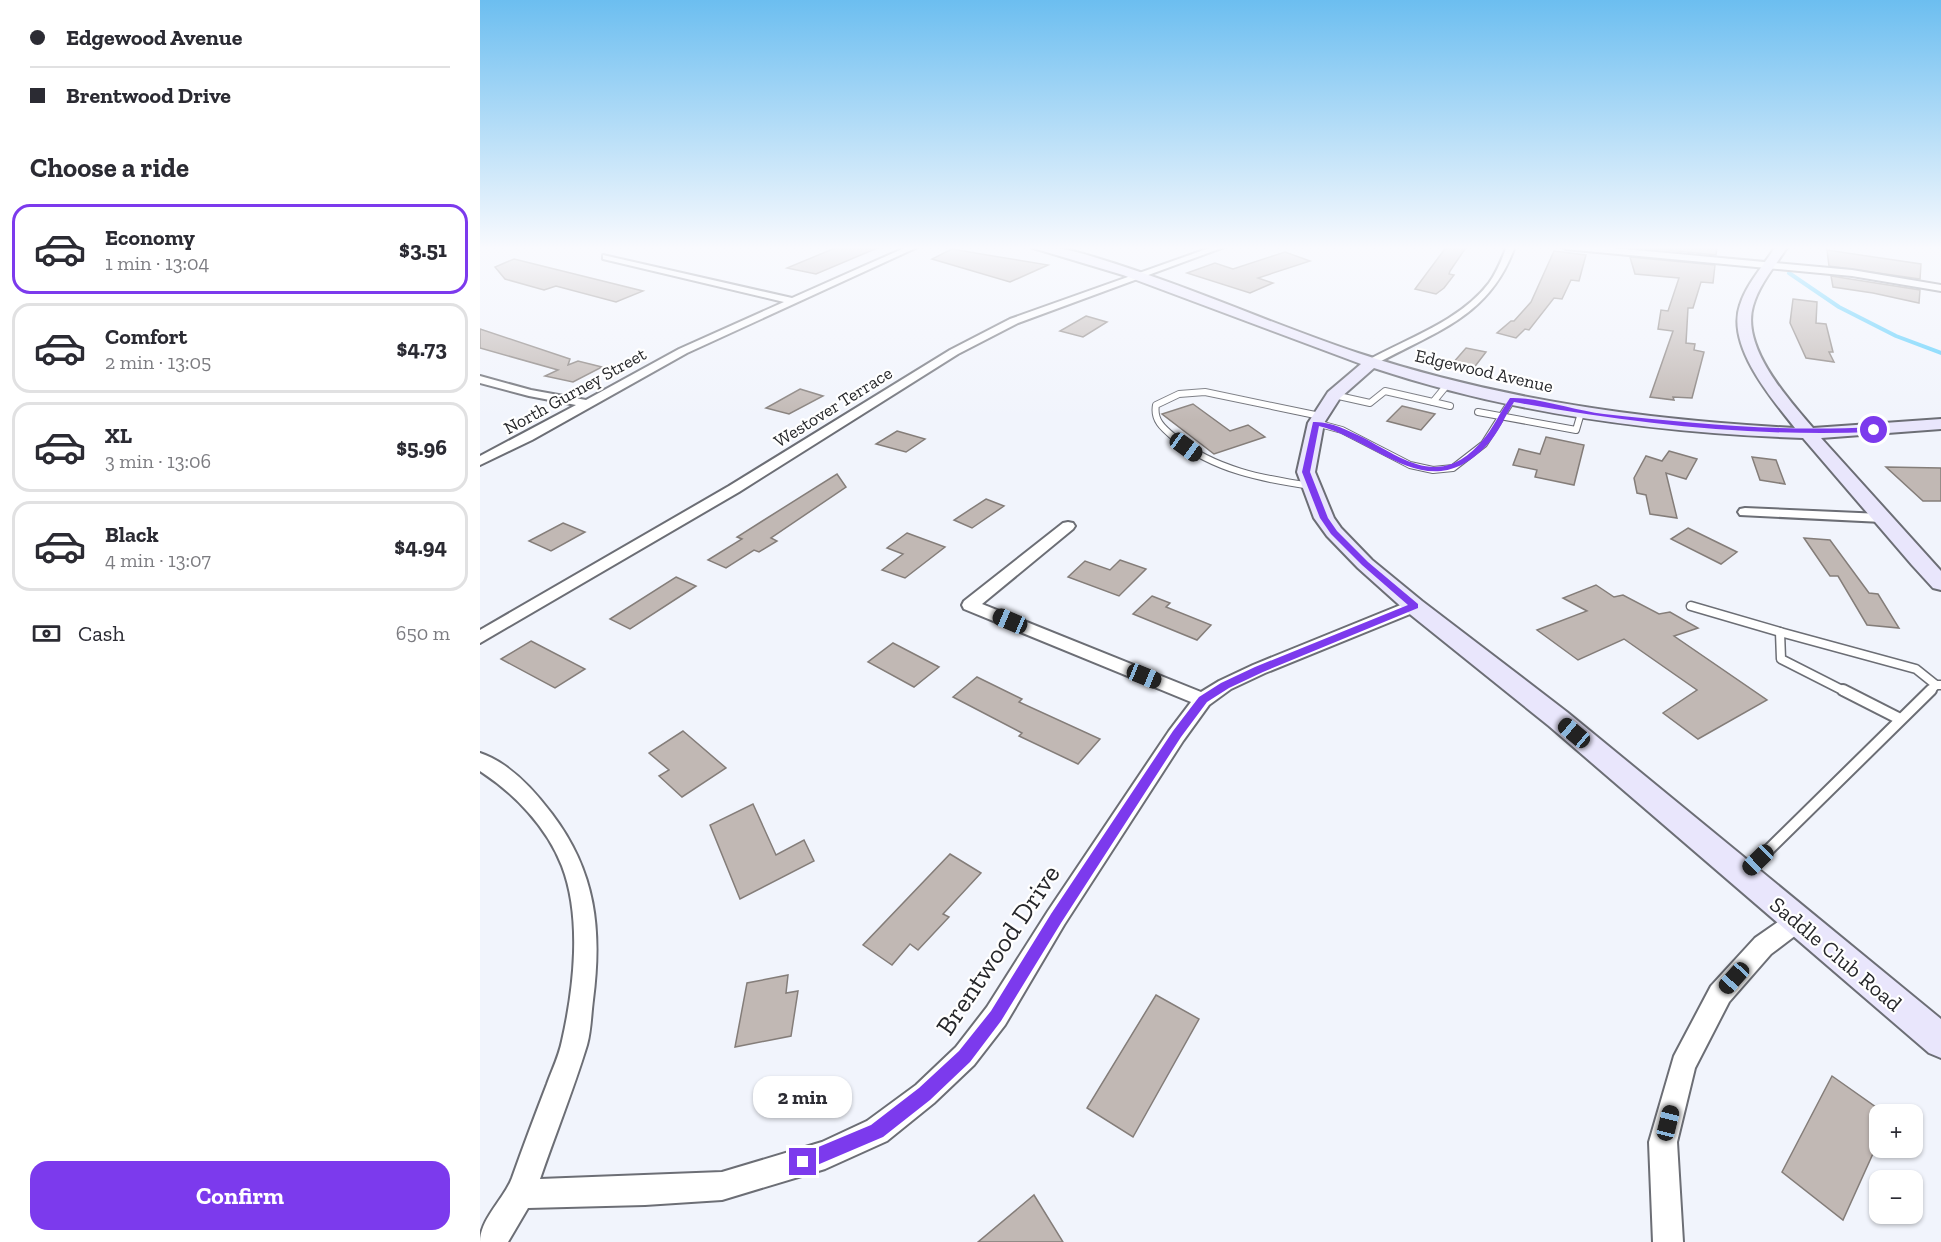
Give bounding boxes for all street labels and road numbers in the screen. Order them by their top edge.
street label: North Gurney Street [500,343,650,439]
street label: Edgewood Avenue [1413,344,1555,398]
street label: Westover Terrace [770,362,896,452]
street label: Brentwood Drive [929,859,1067,1041]
street label: Saddle Club Road [1764,891,1908,1017]

